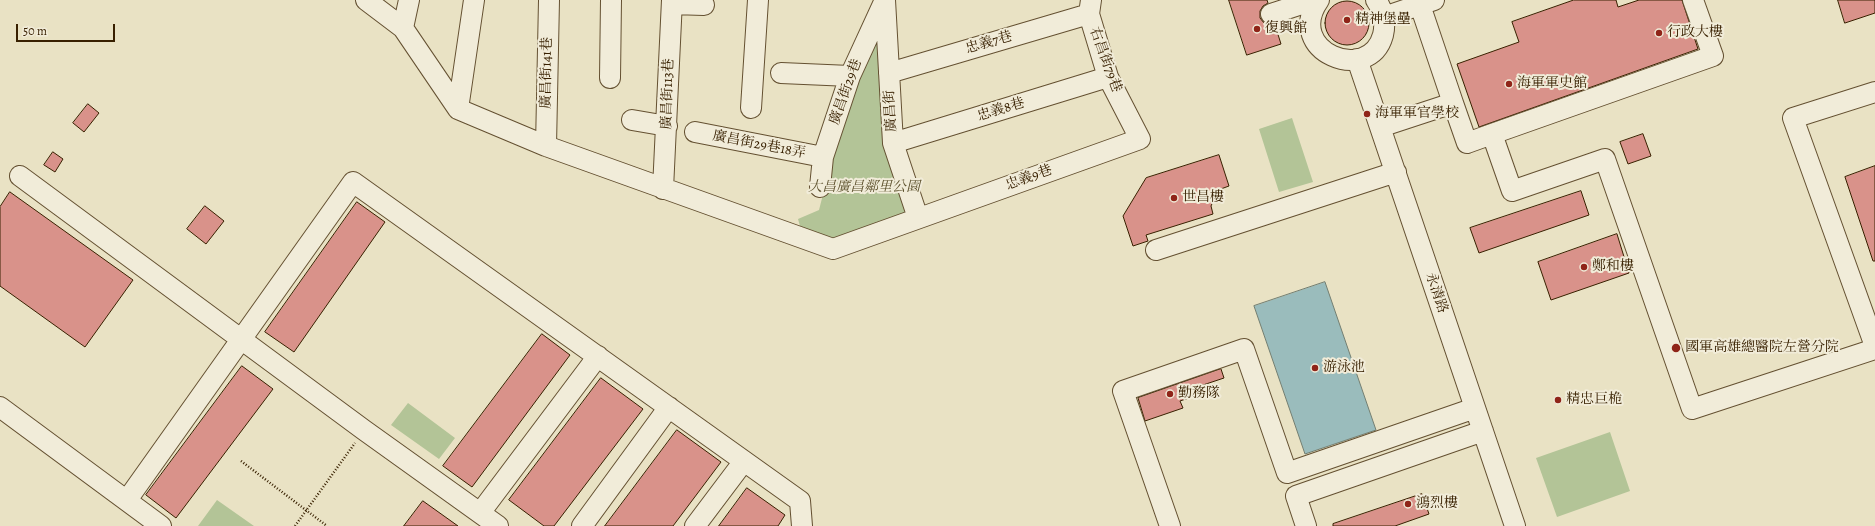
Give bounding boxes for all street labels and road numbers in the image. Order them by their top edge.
street label: 右昌街79巷 [1085,25,1125,95]
street label: 忠義7巷 [964,28,1014,58]
street label: 廣昌街141巷 [538,37,556,109]
street label: 廣昌街29巷 [826,57,866,127]
street label: 廣昌街113巷 [658,58,678,130]
street label: 廣昌街 [882,90,900,132]
street label: 忠義8巷 [975,95,1027,125]
street label: 廣昌街29巷18弄 [711,128,807,162]
street label: 忠義9巷 [1003,162,1055,194]
street label: 永清路 [1421,270,1451,316]

